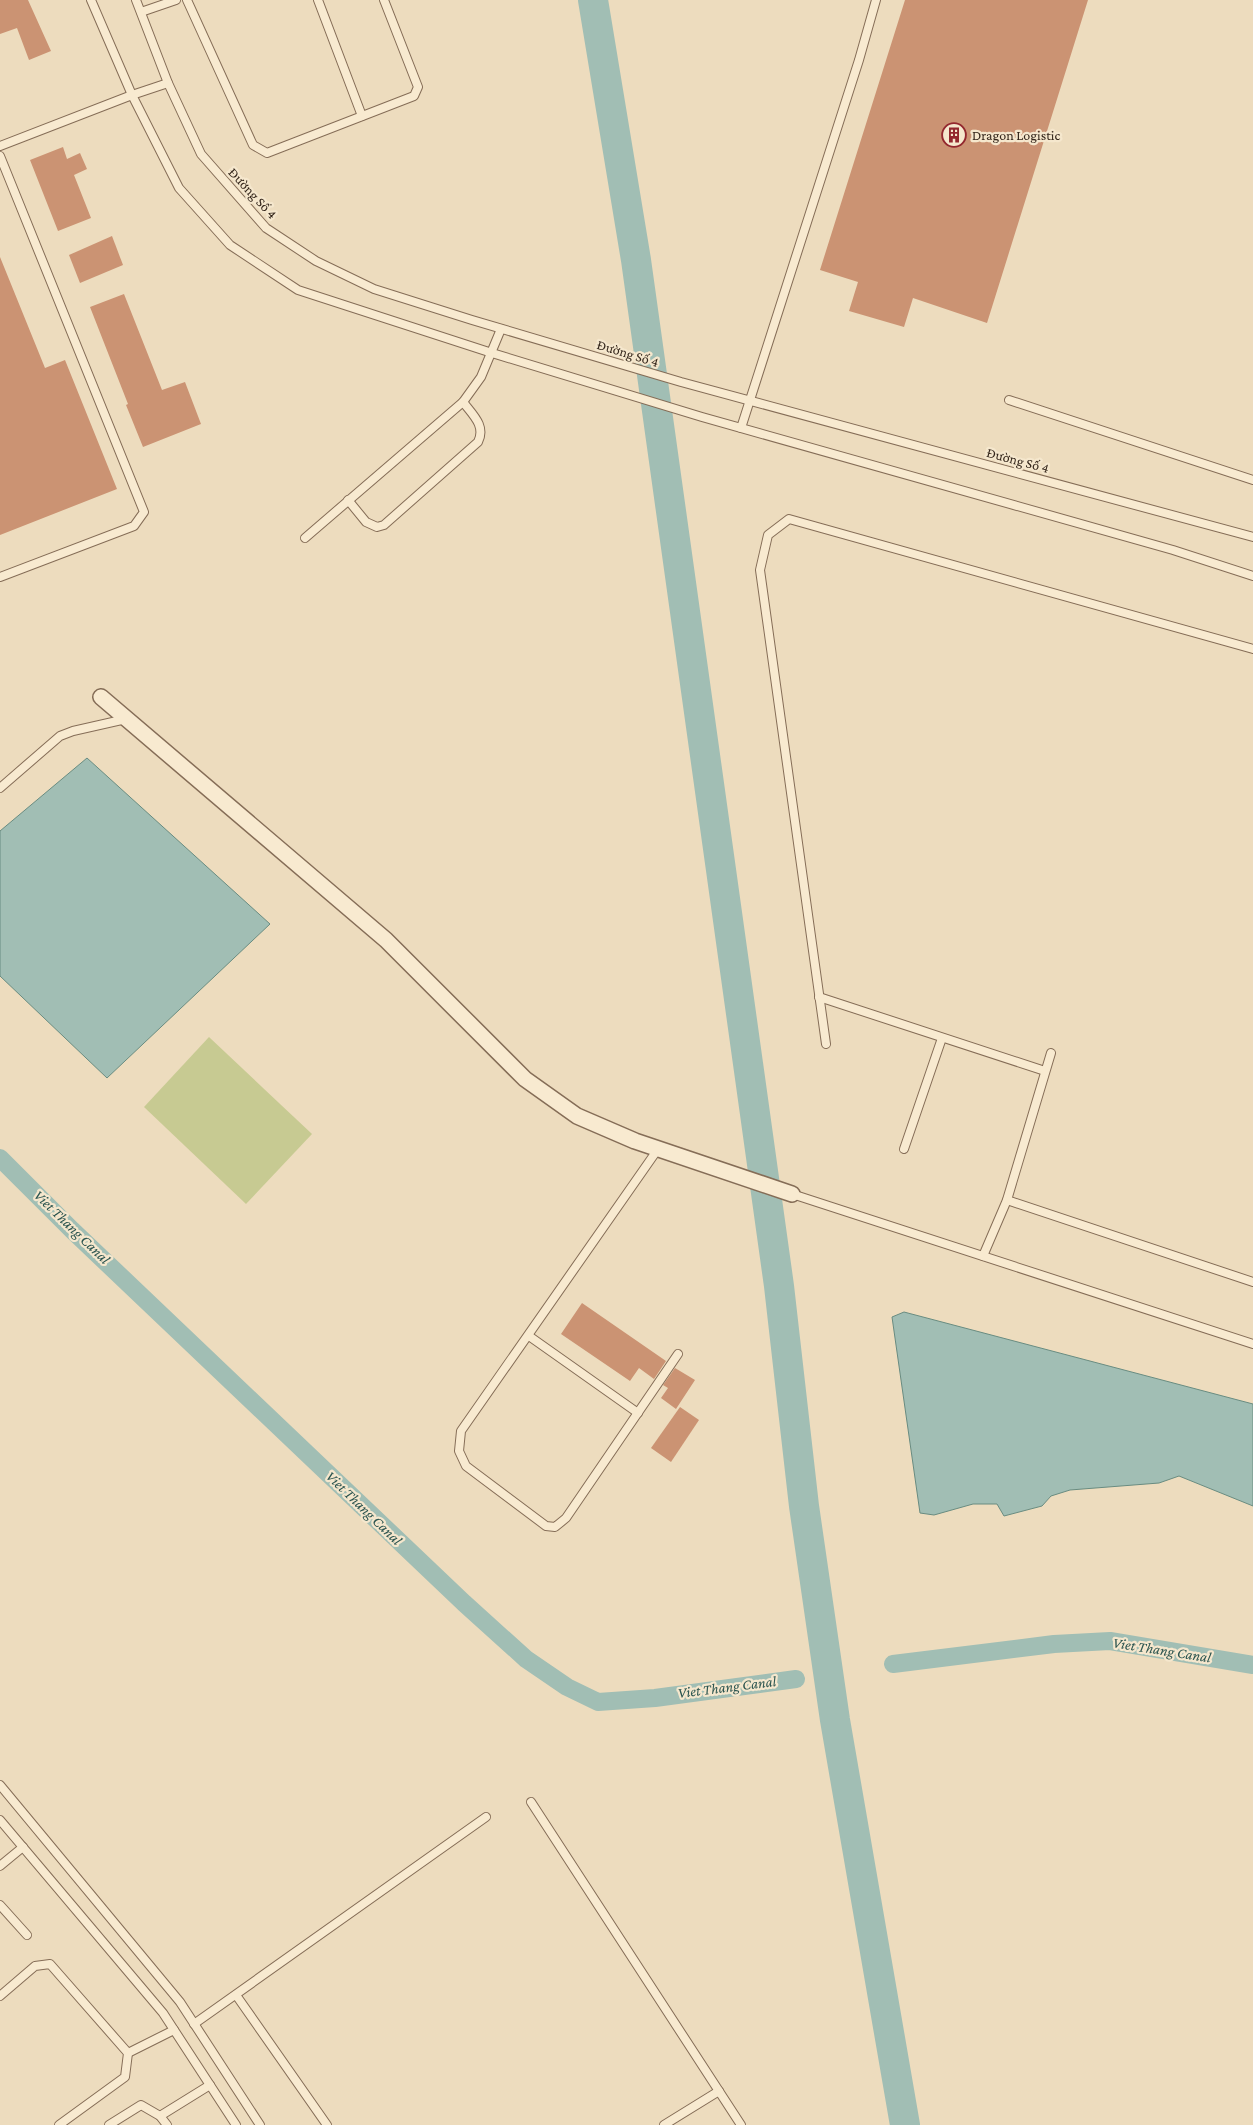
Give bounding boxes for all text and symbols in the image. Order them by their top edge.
building icon: Dragon Logistic [941,122,967,148]
place label: Dragon Logistic [972,127,1060,143]
street label: Đường Số 4 [225,164,281,222]
street label: Đường Số 4 [595,336,661,370]
street label: Đường Số 4 [985,444,1051,476]
water label: Viet Thang Canal [30,1187,113,1268]
water label: Viet Thang Canal [322,1468,405,1549]
water label: Viet Thang Canal [1112,1634,1212,1667]
water label: Viet Thang Canal [677,1673,778,1702]

